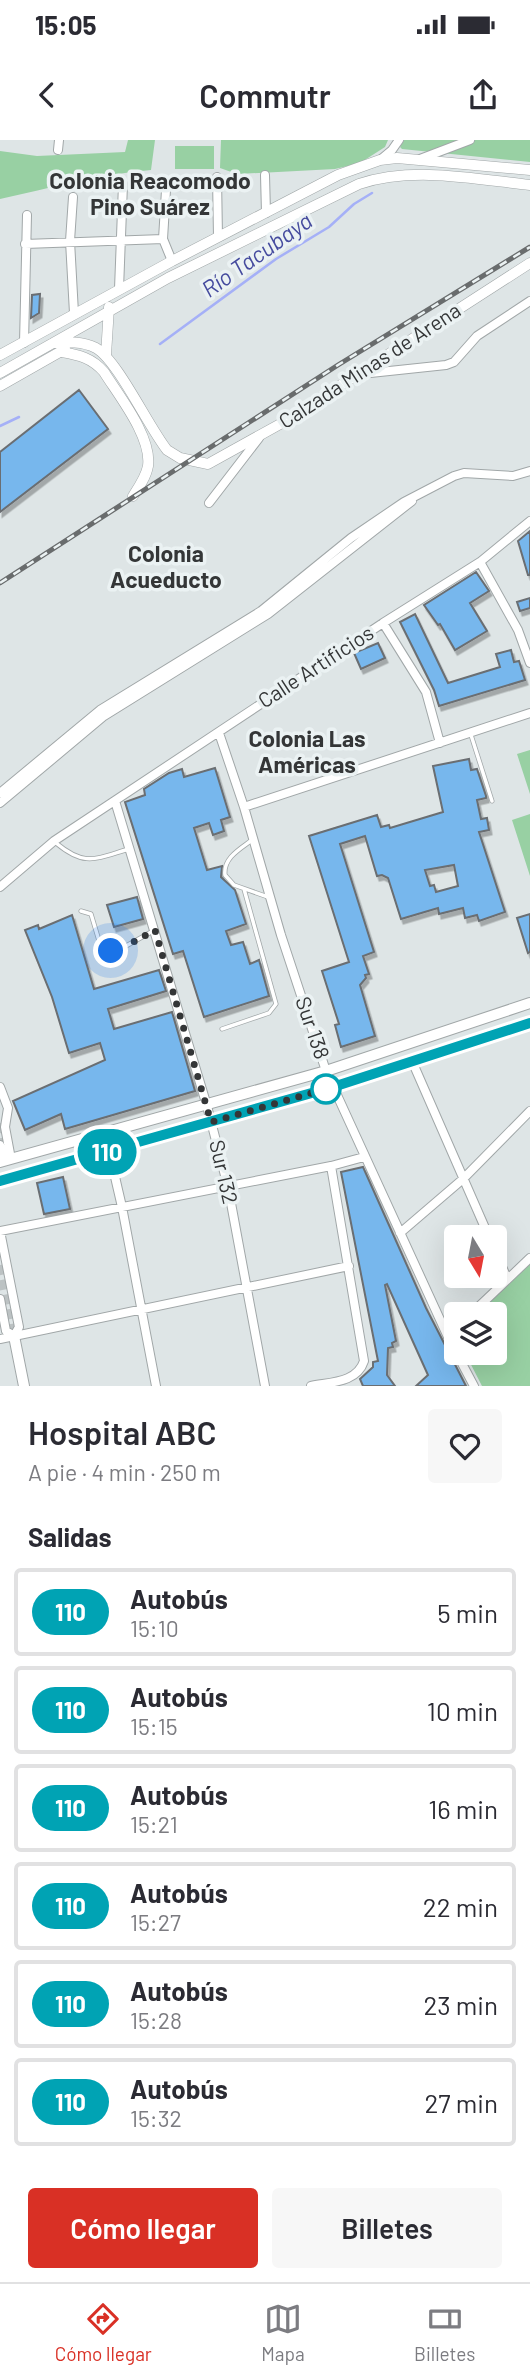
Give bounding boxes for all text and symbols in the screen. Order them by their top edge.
text: 15:05 [35,9,97,40]
icon: back [28,76,66,114]
text: Commutr [199,76,331,114]
icon: share [464,76,502,114]
district label: Colonia Reacomodo Pino Suárez [49,166,251,220]
water label: Río Tacubaya [196,206,317,302]
street label: Calzada Minas de Arena [274,297,465,433]
district label: Colonia Acueducto [110,539,222,593]
street label: Calle Artificios [253,619,378,712]
district label: Colonia Las Américas [248,724,366,778]
your location [93,933,128,968]
street label: Sur 138 [291,993,336,1062]
unlabelled marker [311,1074,341,1104]
line badge: 110 [67,1129,147,1175]
text: 110 [92,1137,122,1166]
street label: Sur 132 [205,1137,244,1206]
north arrow [444,1225,508,1288]
map controls [444,1225,507,1365]
button: layers [444,1302,507,1365]
button: heart [428,1409,502,1483]
text: Hospital ABC [28,1412,217,1452]
text: A pie · 4 min · 250 m [28,1458,221,1486]
text: Salidas [28,1521,112,1552]
text: Autobús [130,1583,228,1614]
text: 110 [55,1597,86,1626]
text: 5 min [437,1597,498,1628]
text: 15:10 [130,1614,179,1642]
text: Autobús [130,1681,228,1712]
text: 110 [55,1695,86,1724]
text: 10 min [427,1695,498,1726]
text: 15:15 [130,1712,178,1740]
text: Autobús [130,1779,228,1810]
text: 110 [55,1793,86,1822]
text: 16 min [428,1793,498,1824]
text: 15:21 [130,1810,178,1838]
text: Autobús [130,1877,228,1908]
text: 110 [55,1891,86,1920]
text: 22 min [423,1891,498,1922]
text: 15:27 [130,1908,181,1936]
text: Autobús [130,1975,228,2006]
text: 110 [55,1989,86,2018]
text: 23 min [423,1989,498,2020]
text: 15:28 [130,2006,182,2034]
text: Autobús [130,2073,228,2104]
text: 110 [55,2087,86,2116]
text: 27 min [424,2087,498,2118]
text: 15:32 [130,2104,182,2132]
button: Cómo llegar [28,2188,258,2268]
button: Billetes [272,2188,502,2268]
tab: Cómo llegar [55,2300,152,2365]
tab: Mapa [261,2300,305,2365]
tab: Billetes [414,2300,475,2365]

